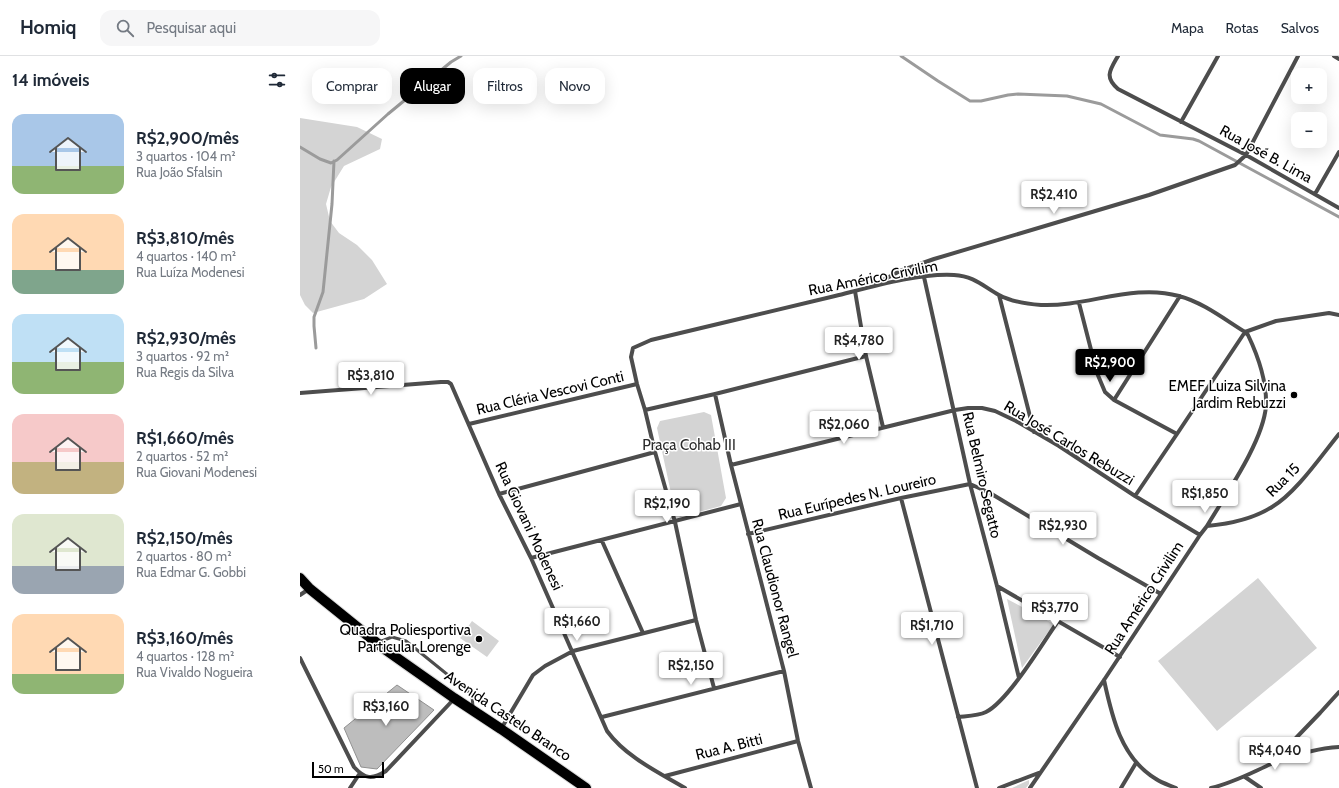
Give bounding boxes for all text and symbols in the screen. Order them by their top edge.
search box [100,10,380,46]
text: Homiq [20,16,76,39]
icon: search [114,17,136,39]
text: Pesquisar aqui [146,19,236,37]
text: Mapa [1171,19,1204,37]
text: Rotas [1226,19,1259,37]
text: Salvos [1281,19,1319,37]
chip: Comprar [312,68,392,104]
chip: Alugar [400,68,465,104]
chip: Filtros [473,68,537,104]
chip: Novo [545,68,605,104]
map controls [1291,68,1327,148]
button: + [1291,68,1327,104]
icon: filters [266,69,288,91]
text: 14 imóveis [12,70,89,90]
button: − [1291,112,1327,148]
street label: Rua José B. Lima [1217,121,1316,187]
text: R$2,900/mês [136,128,239,148]
icon: home [44,130,92,178]
text: 3 quartos · 104 m² [136,148,236,164]
text: Rua João Sfalsin [136,164,223,180]
pin: R$2,410 [1017,181,1091,215]
text: R$2,410 [1030,186,1078,202]
text: R$3,810/mês [136,228,234,248]
icon: home [44,230,92,278]
text: 4 quartos · 140 m² [136,248,236,264]
street label: Rua Américo Crivilim [807,257,939,299]
text: Rua Luíza Modenesi [136,264,244,280]
pin: R$4,780 [822,327,896,361]
text: R$2,930/mês [136,328,236,348]
icon: home [44,330,92,378]
text: R$4,780 [834,332,884,348]
text: 3 quartos · 92 m² [136,348,229,364]
pin: R$2,900 [1073,349,1147,383]
text: R$2,900 [1084,354,1136,370]
pin: R$3,810 [334,362,408,396]
text: Rua Regis da Silva [136,364,234,380]
text: R$3,810 [347,367,395,383]
street label: Rua Cléria Vescovi Conti [474,367,626,419]
place label: EMEF Luiza Silvina Jardim Rebuzzi [1169,377,1287,412]
marker: EMEF Luiza Silvina Jardim Rebuzzi [1289,390,1299,400]
street label: Rua José Carlos Rebuzzi [1001,397,1137,489]
street label: Rua Belmiro Segatto [959,410,1005,540]
pin: R$2,060 [807,411,881,445]
text: R$2,060 [818,416,870,432]
text: R$1,660/mês [136,428,234,448]
icon: home [44,430,92,478]
park label: Praça Cohab III [642,436,736,454]
text: 2 quartos · 52 m² [136,448,228,464]
street label: Rua Giovani Modenesi [491,459,567,593]
street label: Rua 15 [1262,459,1304,501]
text: Rua Giovani Modenesi [136,464,257,480]
street label: Rua Eurípedes N. Loureiro [776,470,938,524]
pin: R$1,850 [1168,480,1242,514]
text: R$1,850 [1181,485,1229,501]
pin: R$2,190 [630,490,704,524]
text: R$2,190 [644,495,690,511]
pin: R$2,930 [1026,512,1100,546]
street label: Rua Claudionor Rangel [748,517,802,660]
text: R$2,930 [1039,517,1087,533]
text: R$2,150/mês [136,528,233,548]
icon: home [44,530,92,578]
street label: Rua Américo Crivilim [1101,538,1187,658]
text: 2 quartos · 80 m² [136,548,232,564]
text: Rua Edmar G. Gobbi [136,564,246,580]
pin: R$3,770 [1018,594,1092,628]
text: R$3,770 [1031,599,1079,615]
pin: R$1,660 [540,608,614,642]
pin: R$1,710 [895,612,969,646]
text: R$1,660 [553,613,601,629]
text: R$1,710 [910,617,954,633]
place label: Quadra Poliesportiva Particular Lorenge [340,621,472,656]
text: R$3,160/mês [136,628,233,648]
icon: home [44,630,92,678]
marker: Quadra Poliesportiva Particular Lorenge [474,634,484,644]
text: 4 quartos · 128 m² [136,648,234,664]
pin: R$2,150 [654,652,728,686]
text: R$2,150 [668,657,714,673]
text: Rua Vivaldo Nogueira [136,664,253,680]
street label: Avenida Castelo Branco [441,667,575,765]
pin: R$3,160 [349,693,423,727]
text: R$3,160 [363,698,409,714]
street label: Rua A. Bitti [694,730,764,764]
pin: R$4,040 [1238,737,1312,771]
text: R$4,040 [1248,742,1302,758]
scale bar [312,760,384,779]
text: 50 m [318,762,344,776]

